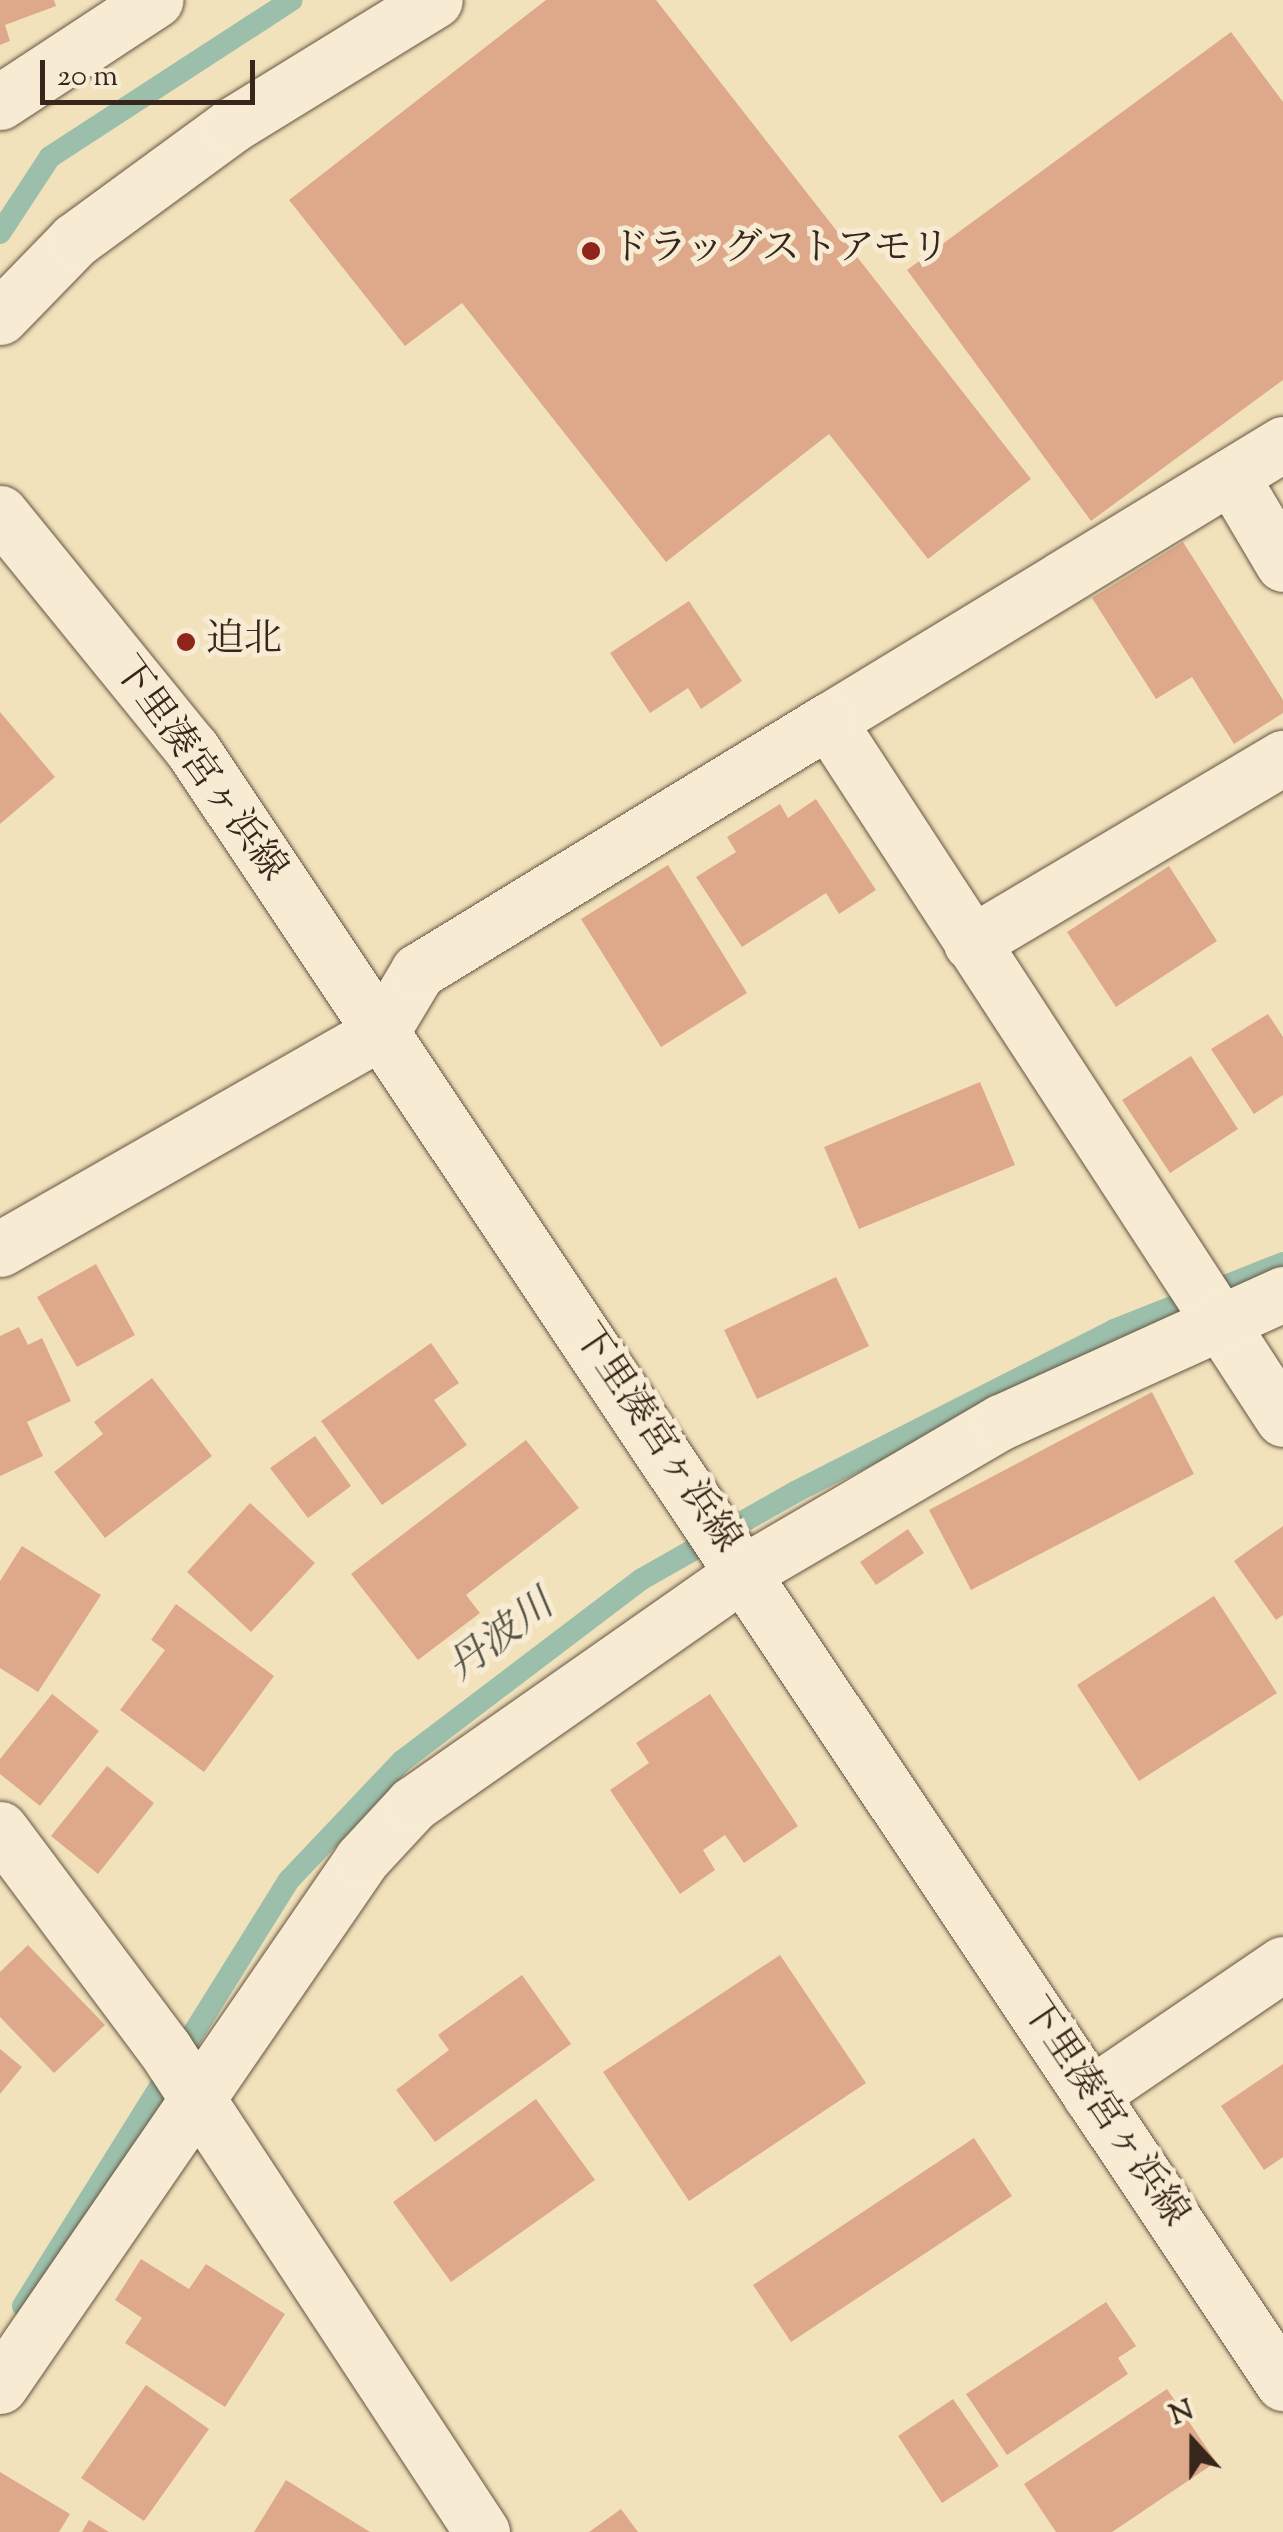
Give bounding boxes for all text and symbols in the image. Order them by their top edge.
scale bar [45,40,260,102]
text: 20 m [57,56,118,99]
place label: ドラッグストアモリ [611,228,953,274]
marker: ドラッグストアモリ [580,240,602,262]
place label: 迫北 [206,619,282,665]
marker: 迫北 [175,631,197,653]
street label: 下里湊宮ヶ浜線 [101,649,295,891]
street label: 下里湊宮ヶ浜線 [562,1316,748,1562]
water label: 丹波川 [440,1583,564,1693]
street label: 下里湊宮ヶ浜線 [1010,1990,1196,2236]
text: N [1165,2391,1200,2437]
north arrow [1143,2392,1243,2492]

